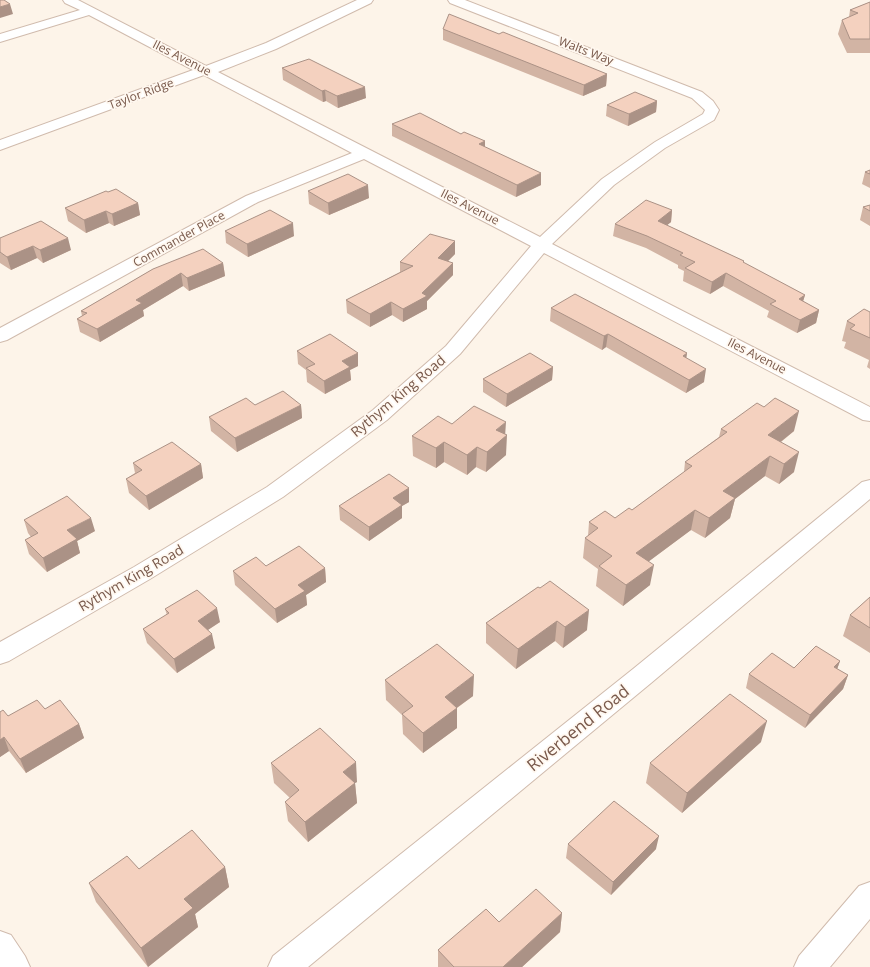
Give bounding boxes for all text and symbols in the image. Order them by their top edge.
street label: Walts Way [556,32,617,69]
street label: Iles Avenue [150,36,215,80]
street label: Taylor Ridge [106,74,176,113]
street label: Iles Avenue [438,185,503,229]
street label: Commander Place [130,206,228,271]
street label: Iles Avenue [725,334,790,378]
street label: Rythym King Road [346,350,449,441]
street label: Rythym King Road [75,540,187,615]
street label: Riverbend Road [522,679,634,776]

